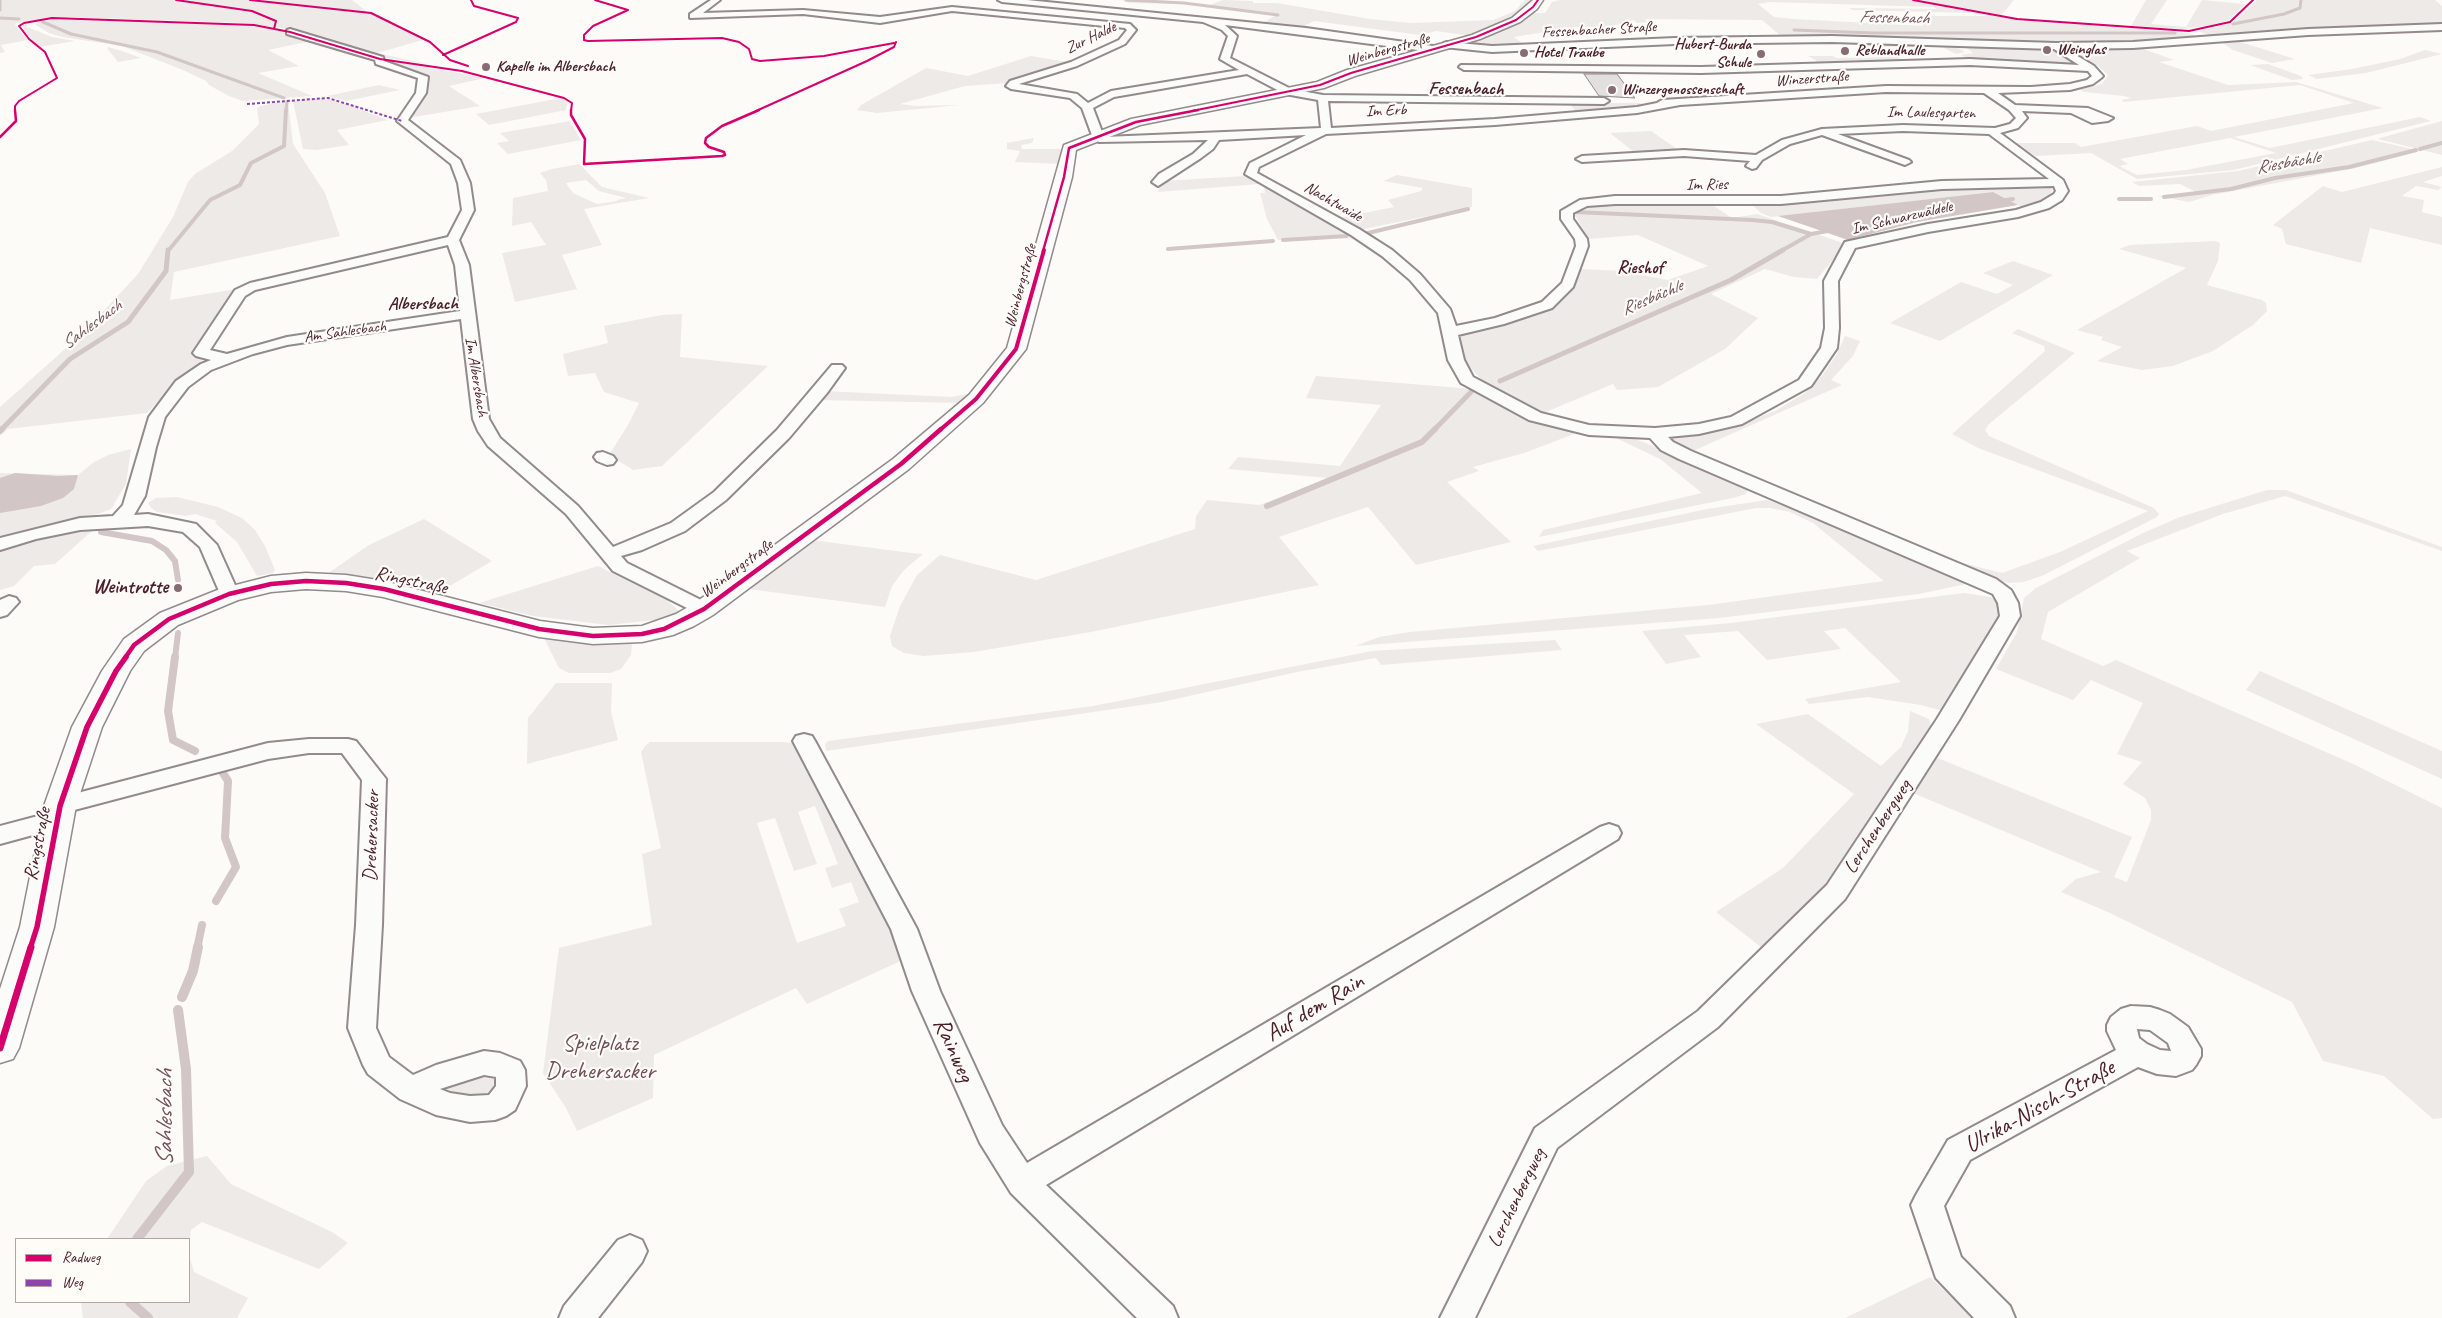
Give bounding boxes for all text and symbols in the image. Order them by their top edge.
water label: Fessenbach [1859,7,1929,29]
street label: Fessenbacher Straße [1541,17,1657,43]
street label: Zur Halde [1063,18,1119,58]
street label: Weinbergstraße [1344,29,1432,71]
place label: Hubert-Burda Schule [1674,35,1751,73]
place label: Weinglas [2057,40,2105,60]
place label: Reblandhalle [1855,41,1924,61]
place label: Hotel Traube [1534,43,1604,63]
marker: Weinglas [2041,44,2053,56]
marker: Reblandhalle [1839,45,1851,57]
marker: Hotel Traube [1518,47,1530,59]
marker: Hubert-Burda Schule [1755,48,1767,60]
place label: Kapelle im Albersbach [496,57,615,77]
marker: Kapelle im Albersbach [480,61,492,73]
street label: Winzerstraße [1775,67,1849,91]
district label: Fessenbach [1428,78,1504,100]
place label: Winzergenossenschaft [1622,80,1744,100]
marker: Winzergenossenschaft [1606,84,1618,96]
street label: Im Erb [1365,101,1407,121]
street label: Im Laulesgarten [1887,103,1975,123]
water label: Riesbächle [2255,147,2321,179]
street label: Im Ries [1686,175,1728,195]
street label: Nachtwaide [1300,178,1366,226]
street label: Im Schwarzwäldele [1850,197,1954,239]
street label: Weinbergstraße [1001,242,1041,330]
district label: Rieshof [1617,257,1663,279]
water label: Riesbächle [1618,276,1686,320]
district label: Albersbach [388,293,458,315]
water label: Sahlesbach [58,295,126,355]
street label: Am Sahlesbach [303,317,387,347]
street label: Im Albersbach [460,336,492,418]
street label: Weinbergstraße [697,536,777,602]
street label: Ringstraße [372,562,450,600]
place label: Weintrotte [93,576,168,600]
marker: Weintrotte [172,582,184,594]
street label: Lerchenbergweg [1839,775,1917,879]
street label: Drehersacker [358,790,386,882]
street label: Ringstraße [19,806,57,882]
street label: Auf dem Rain [1260,967,1370,1049]
street label: Rainweg [926,1013,980,1087]
park label: Spielplatz Drehersacker [545,1030,655,1086]
street label: Ulrika-Nisch-Straße [1960,1054,2120,1160]
water label: Sahlesbach [150,1070,180,1166]
street label: Lerchenbergweg [1483,1145,1551,1251]
legend [15,1238,190,1303]
text: Radweg [62,1248,100,1267]
text: Weg [62,1273,83,1292]

